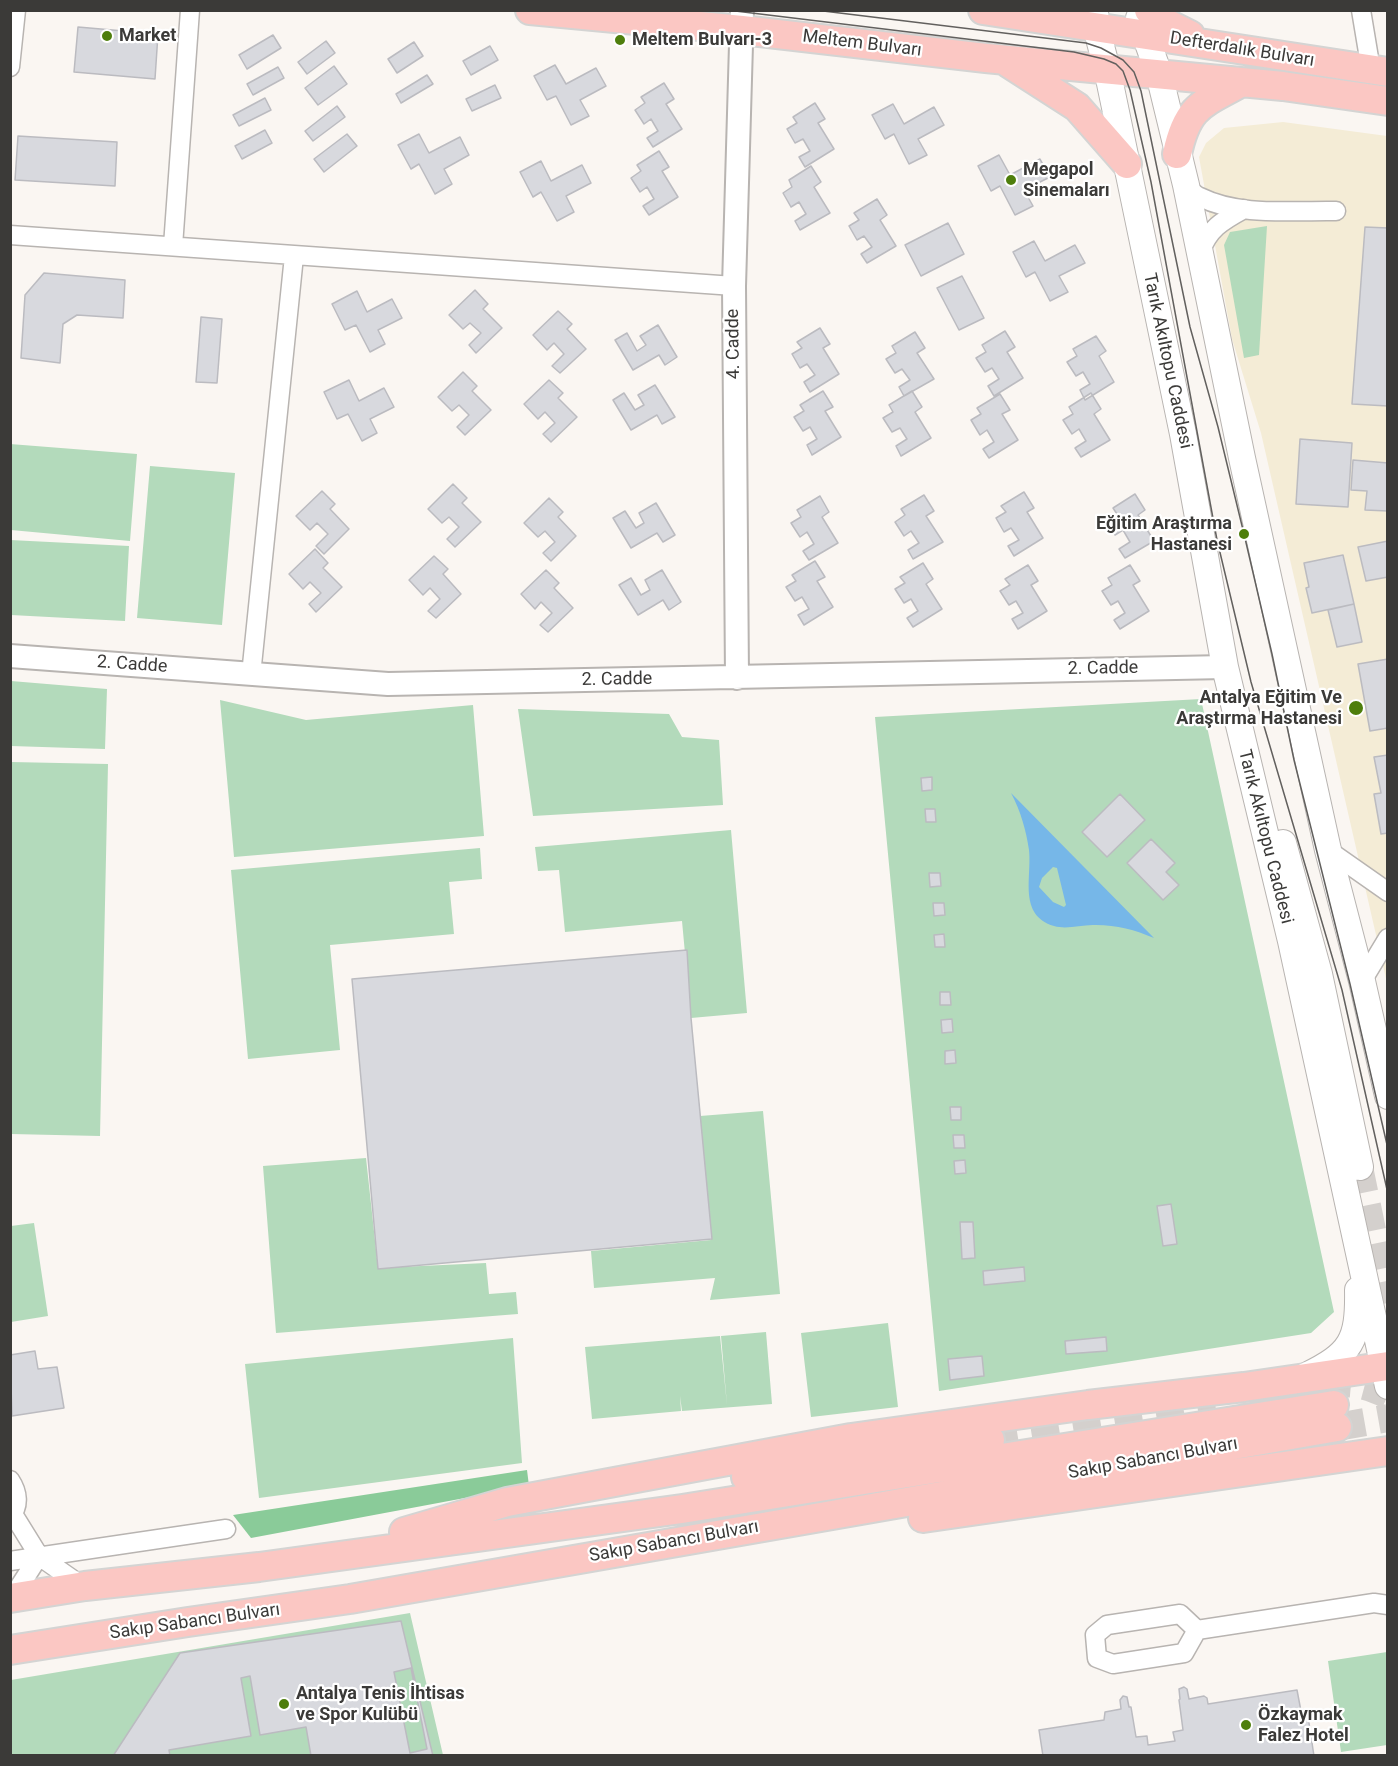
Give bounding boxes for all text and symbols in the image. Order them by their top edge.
place label: Market [119,25,176,47]
street label: Meltem Bulvarı [801,26,923,62]
street label: Defterdalık Bulvarı [1168,28,1316,72]
marker: Market [100,29,114,43]
place label: Meltem Bulvarı-3 [632,29,772,51]
marker: Meltem Bulvarı-3 [613,33,627,47]
place label: Megapol Sinemaları [1023,159,1110,201]
marker: Megapol Sinemaları [1004,173,1018,187]
street label: Tarık Akıltopu Caddesi [1138,271,1196,451]
street label: 4. Cadde [723,308,745,380]
place label: Eğitim Araştırma Hastanesi [1096,513,1232,556]
marker: Eğitim Araştırma Hastanesi [1237,527,1251,541]
street label: 2. Cadde [96,652,168,678]
street label: 2. Cadde [1067,658,1139,680]
street label: 2. Cadde [581,669,653,691]
place label: Antalya Eğitim Ve Araştırma Hastanesi [1176,687,1342,730]
marker: Antalya Eğitim Ve Araştırma Hastanesi [1347,699,1365,717]
street label: Tarık Akıltopu Caddesi [1233,748,1297,926]
street label: Sakıp Sabancı Bulvarı [1067,1433,1239,1485]
street label: Sakıp Sabancı Bulvarı [588,1516,760,1568]
street label: Sakıp Sabancı Bulvarı [108,1599,282,1645]
place label: Antalya Tenis İhtisas ve Spor Kulübü [296,1683,464,1726]
marker: Antalya Tenis İhtisas ve Spor Kulübü [277,1697,291,1711]
place label: Özkaymak Falez Hotel [1258,1704,1349,1746]
marker: Özkaymak Falez Hotel [1239,1718,1253,1732]

